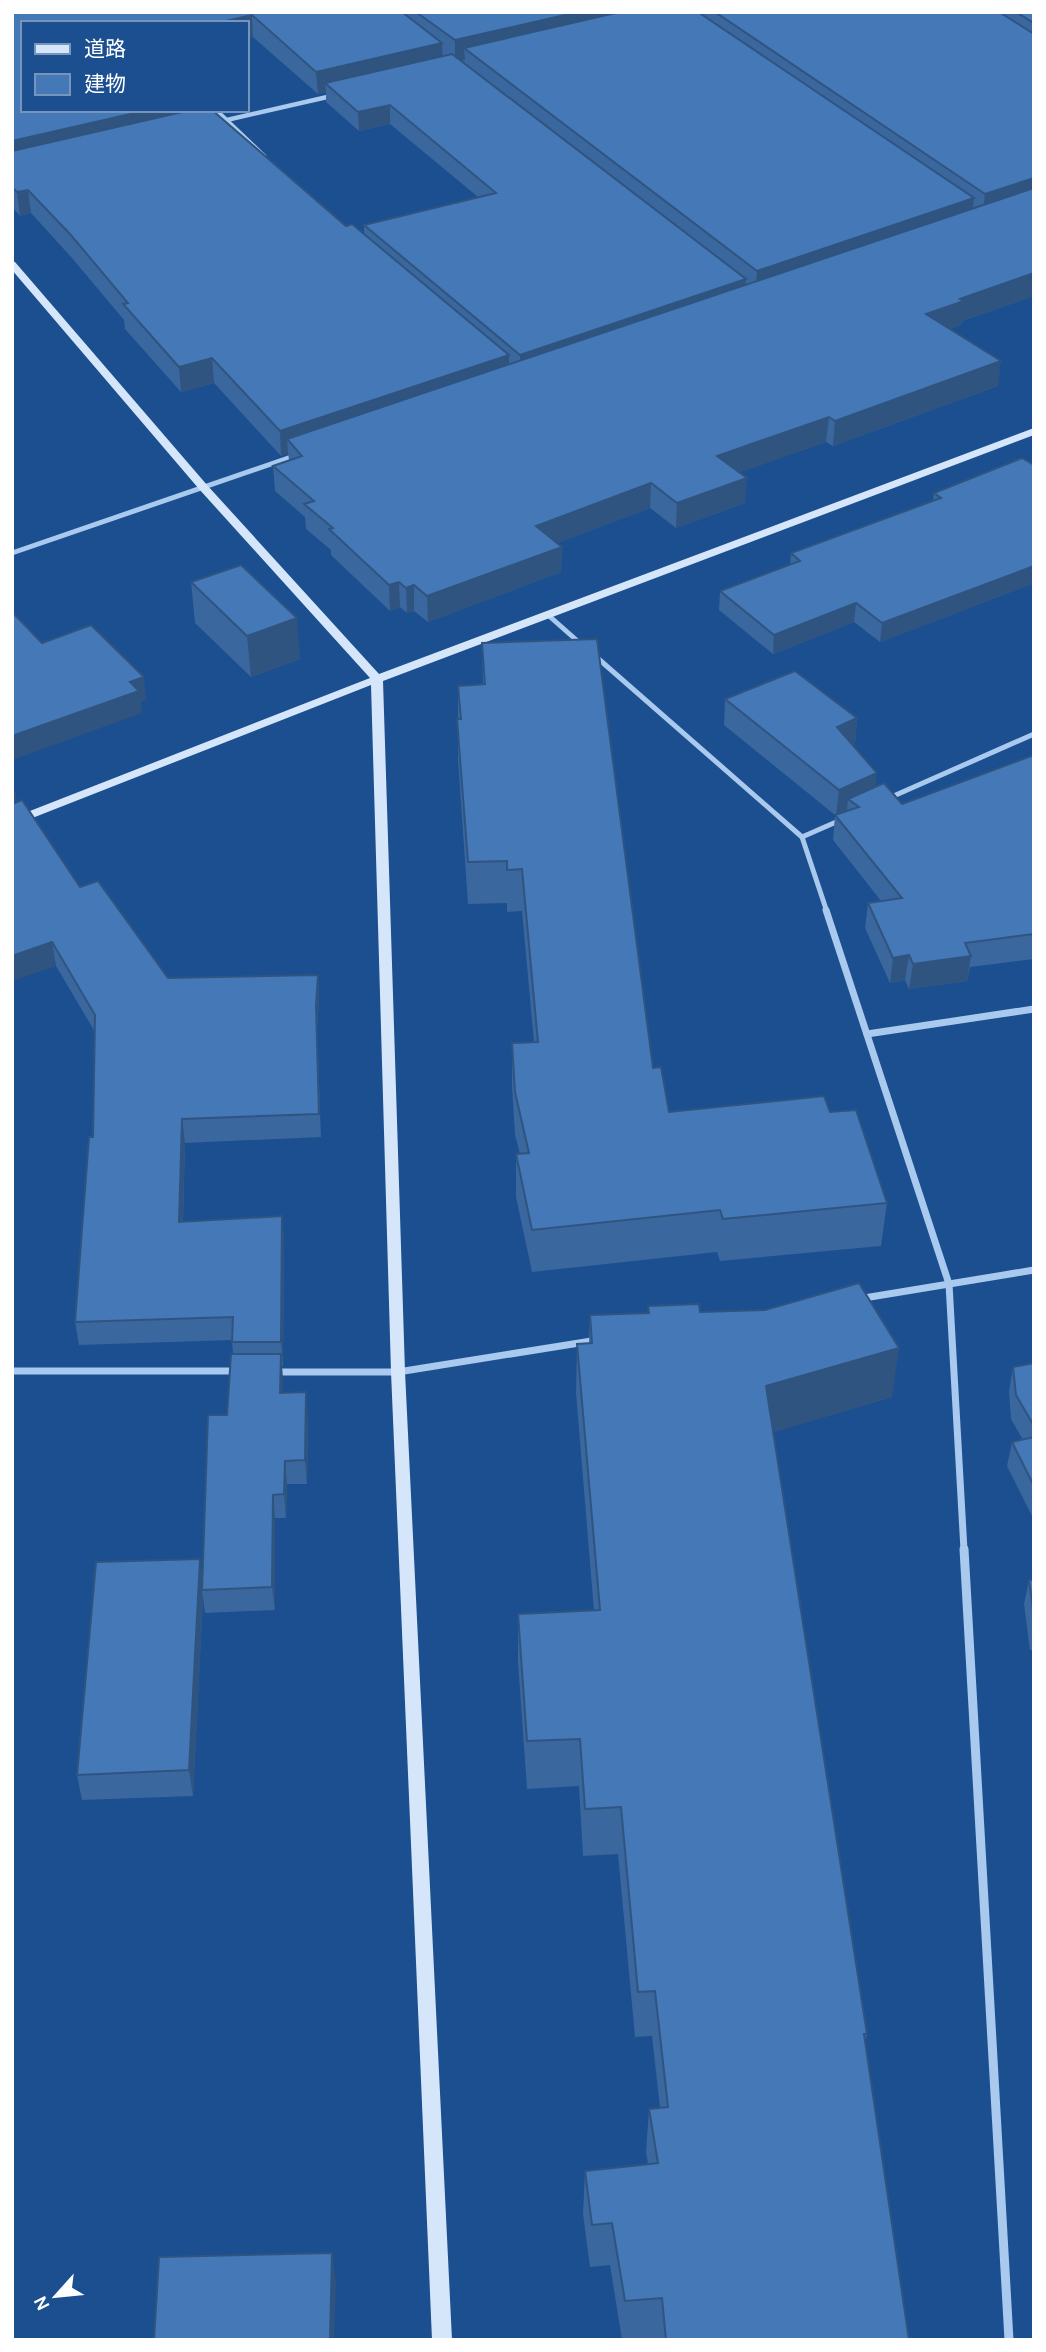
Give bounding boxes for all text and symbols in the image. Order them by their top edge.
legend [21,21,248,112]
text: 道路 [84,37,126,61]
text: 建物 [84,72,126,96]
north arrow [21,2261,91,2331]
text: N [29,2292,55,2314]

